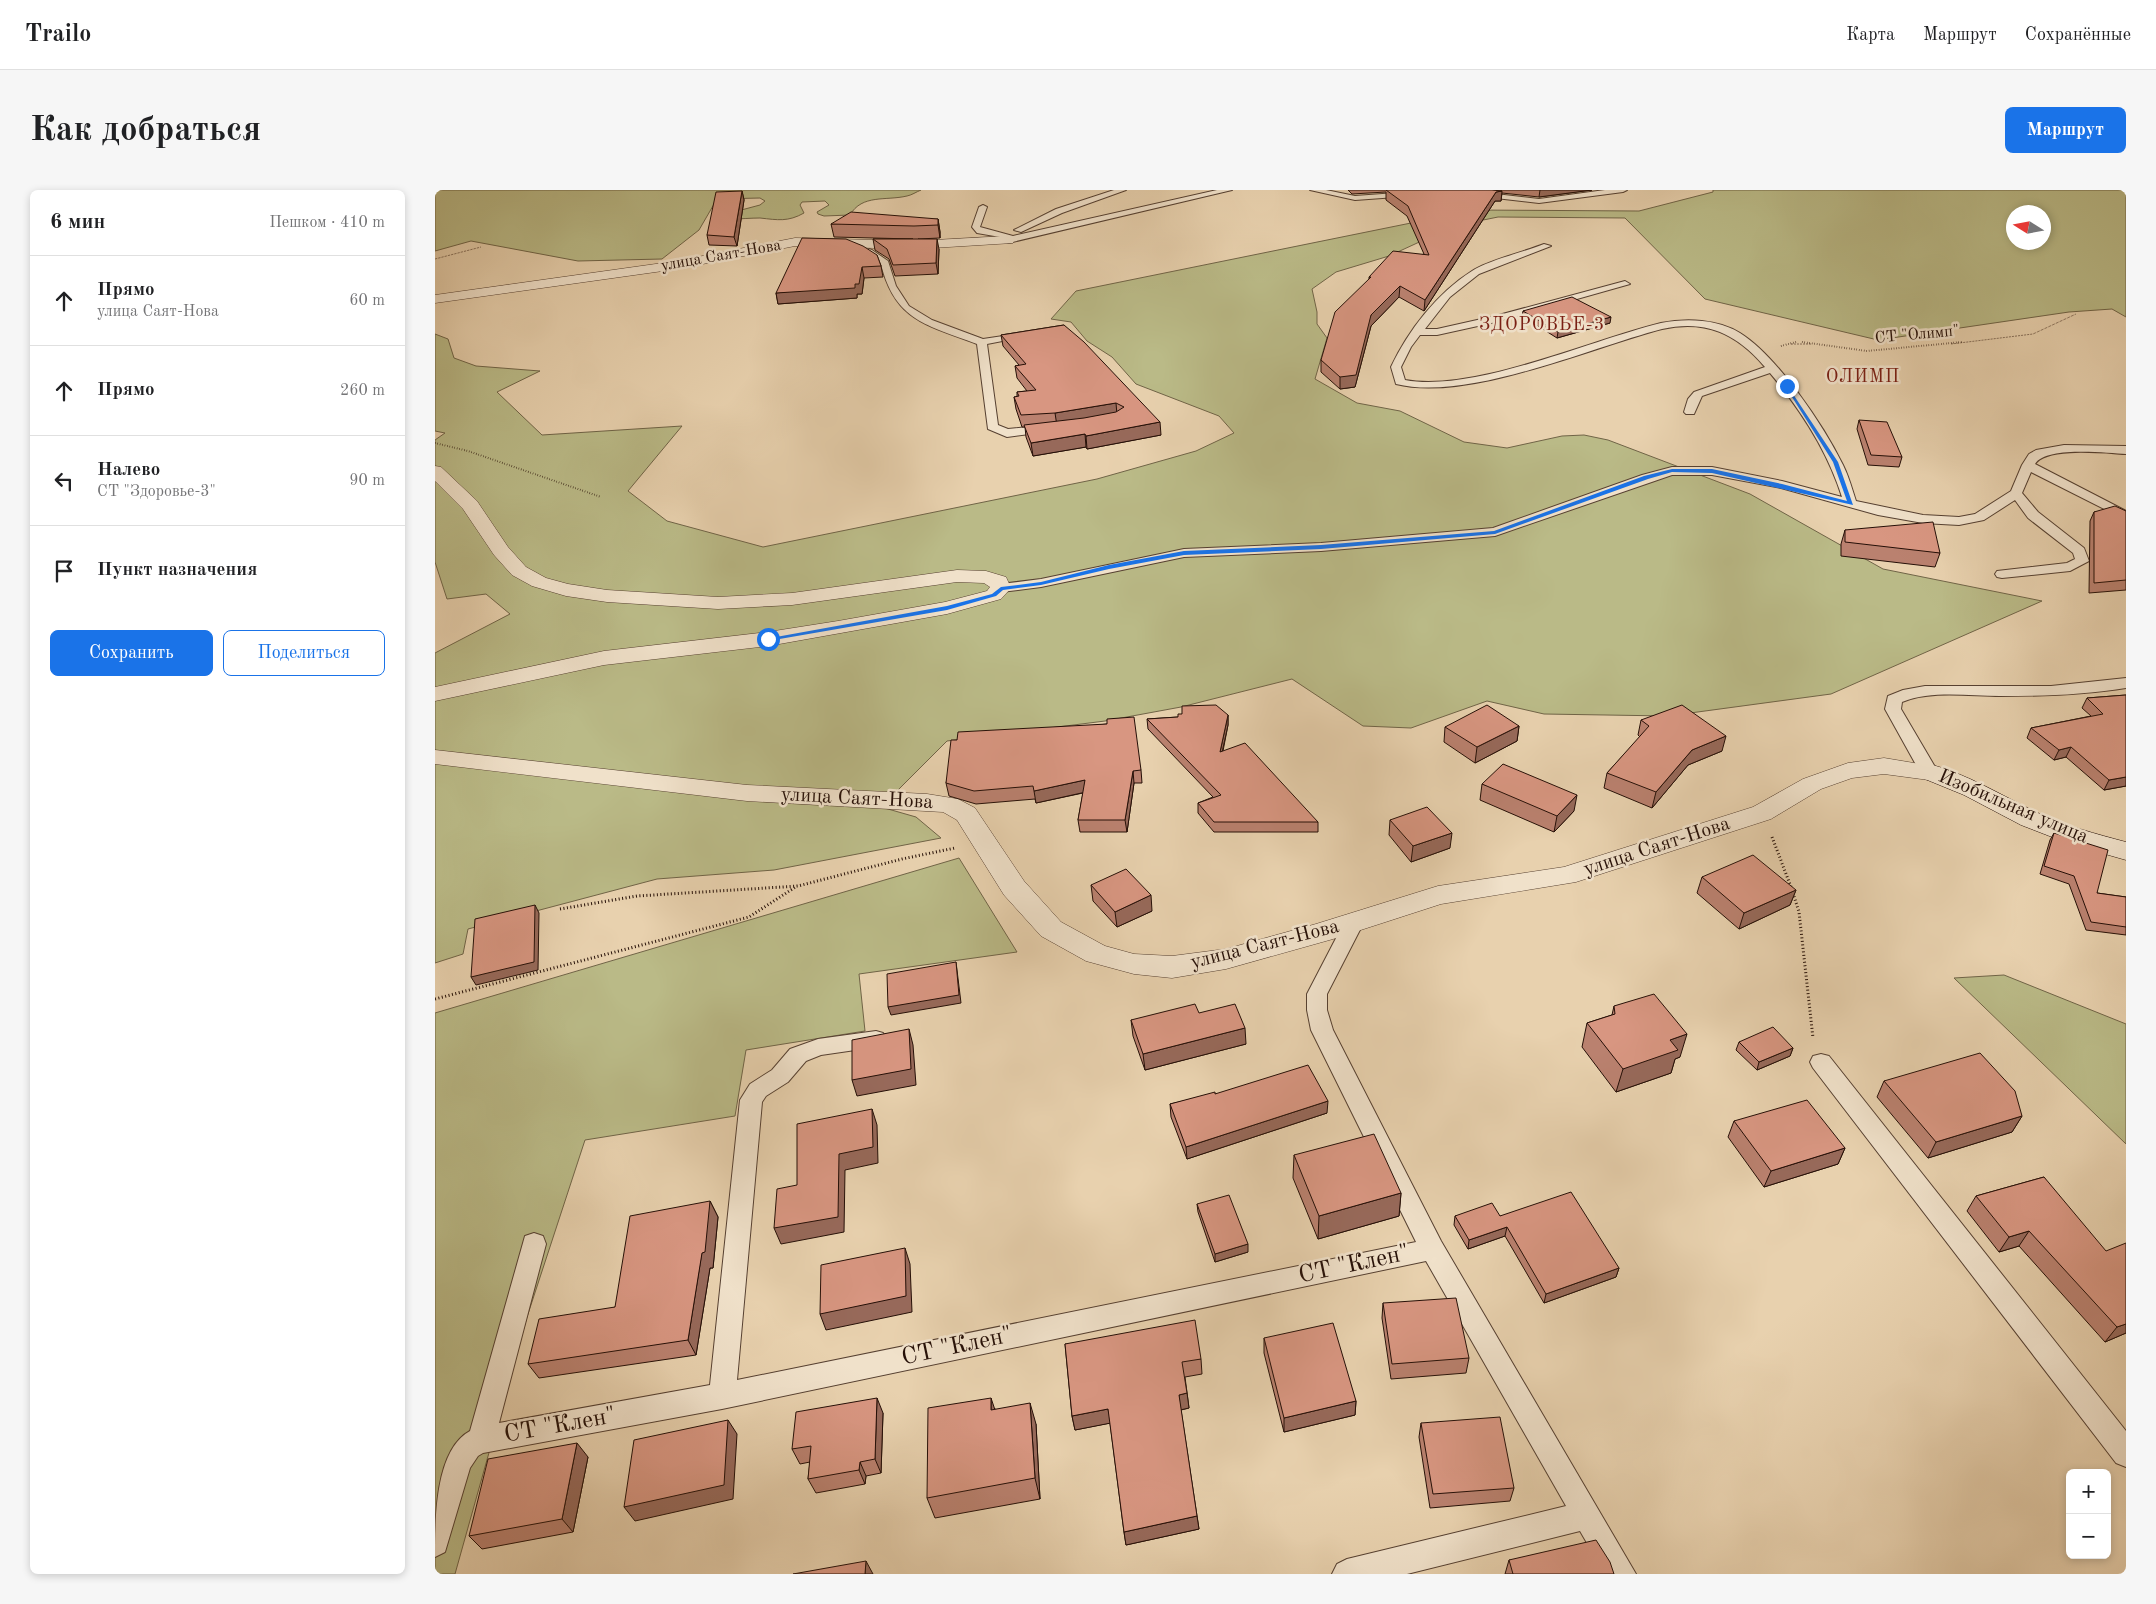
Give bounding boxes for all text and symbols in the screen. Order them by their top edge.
text: Trailo [25,23,91,47]
text: Карта [1846,26,1895,44]
text: Маршрут [1923,26,1997,44]
text: Сохранённые [2025,26,2131,44]
button: Маршрут [2005,107,2126,153]
text: Как добраться [30,113,261,148]
north arrow [2006,205,2051,250]
text: 6 мин [50,212,105,233]
text: Пешком · 410 m [269,215,385,231]
street label: улица Саят-Нова [660,238,783,274]
text: Прямо [97,281,155,300]
icon: ahead [50,287,78,315]
text: 60 m [349,293,385,309]
text: улица Саят-Нова [97,304,219,320]
district label: ЗДОРОВЬЕ-3 [1479,316,1605,334]
street label: СТ "Олимп" [1874,323,1960,347]
district label: ОЛИМП [1826,368,1900,386]
route end [1776,375,1799,398]
icon: ahead [50,377,78,405]
text: Прямо [97,381,155,400]
text: 260 m [340,383,385,399]
text: Налево [97,461,160,480]
icon: left [50,467,78,495]
text: 90 m [349,473,385,489]
text: СТ "Здоровье-3" [97,484,216,500]
icon: arrive [50,557,78,585]
text: Пункт назначения [97,561,257,580]
route start [757,628,780,651]
button: Сохранить [50,630,213,676]
button: Поделиться [223,630,385,676]
street label: Изобильная улица [1935,766,2091,848]
street label: улица Саят-Нова [780,785,934,813]
street label: улица Саят-Нова [1581,814,1733,880]
street label: улица Саят-Нова [1189,917,1341,973]
street label: СТ "Клен" [1296,1242,1412,1288]
street label: СТ "Клен" [899,1324,1015,1370]
street label: СТ "Клен" [502,1404,618,1448]
map controls [2066,1469,2111,1559]
button: + [2066,1469,2111,1514]
button: − [2066,1514,2111,1559]

